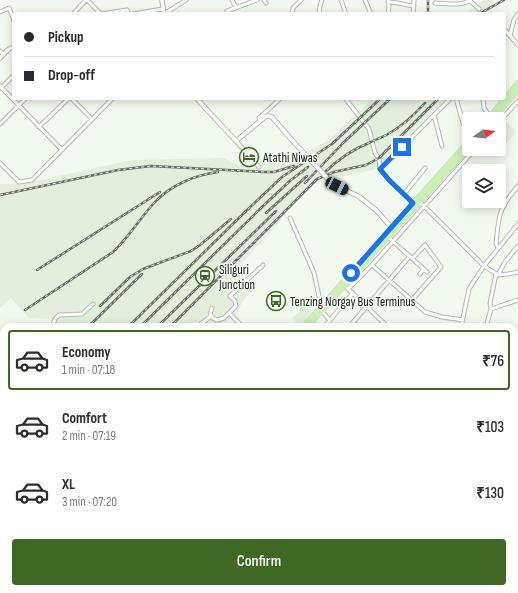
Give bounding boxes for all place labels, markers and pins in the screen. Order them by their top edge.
hotel icon: Atathi Niwas [238,146,260,168]
place label: Atathi Niwas [262,150,318,166]
place label: Siliguri Junction [218,262,255,293]
station icon: Siliguri Junction [194,265,216,287]
bus stop icon: Tenzing Norgay Bus Terminus [265,290,287,312]
place label: Tenzing Norgay Bus Terminus [290,294,416,310]

